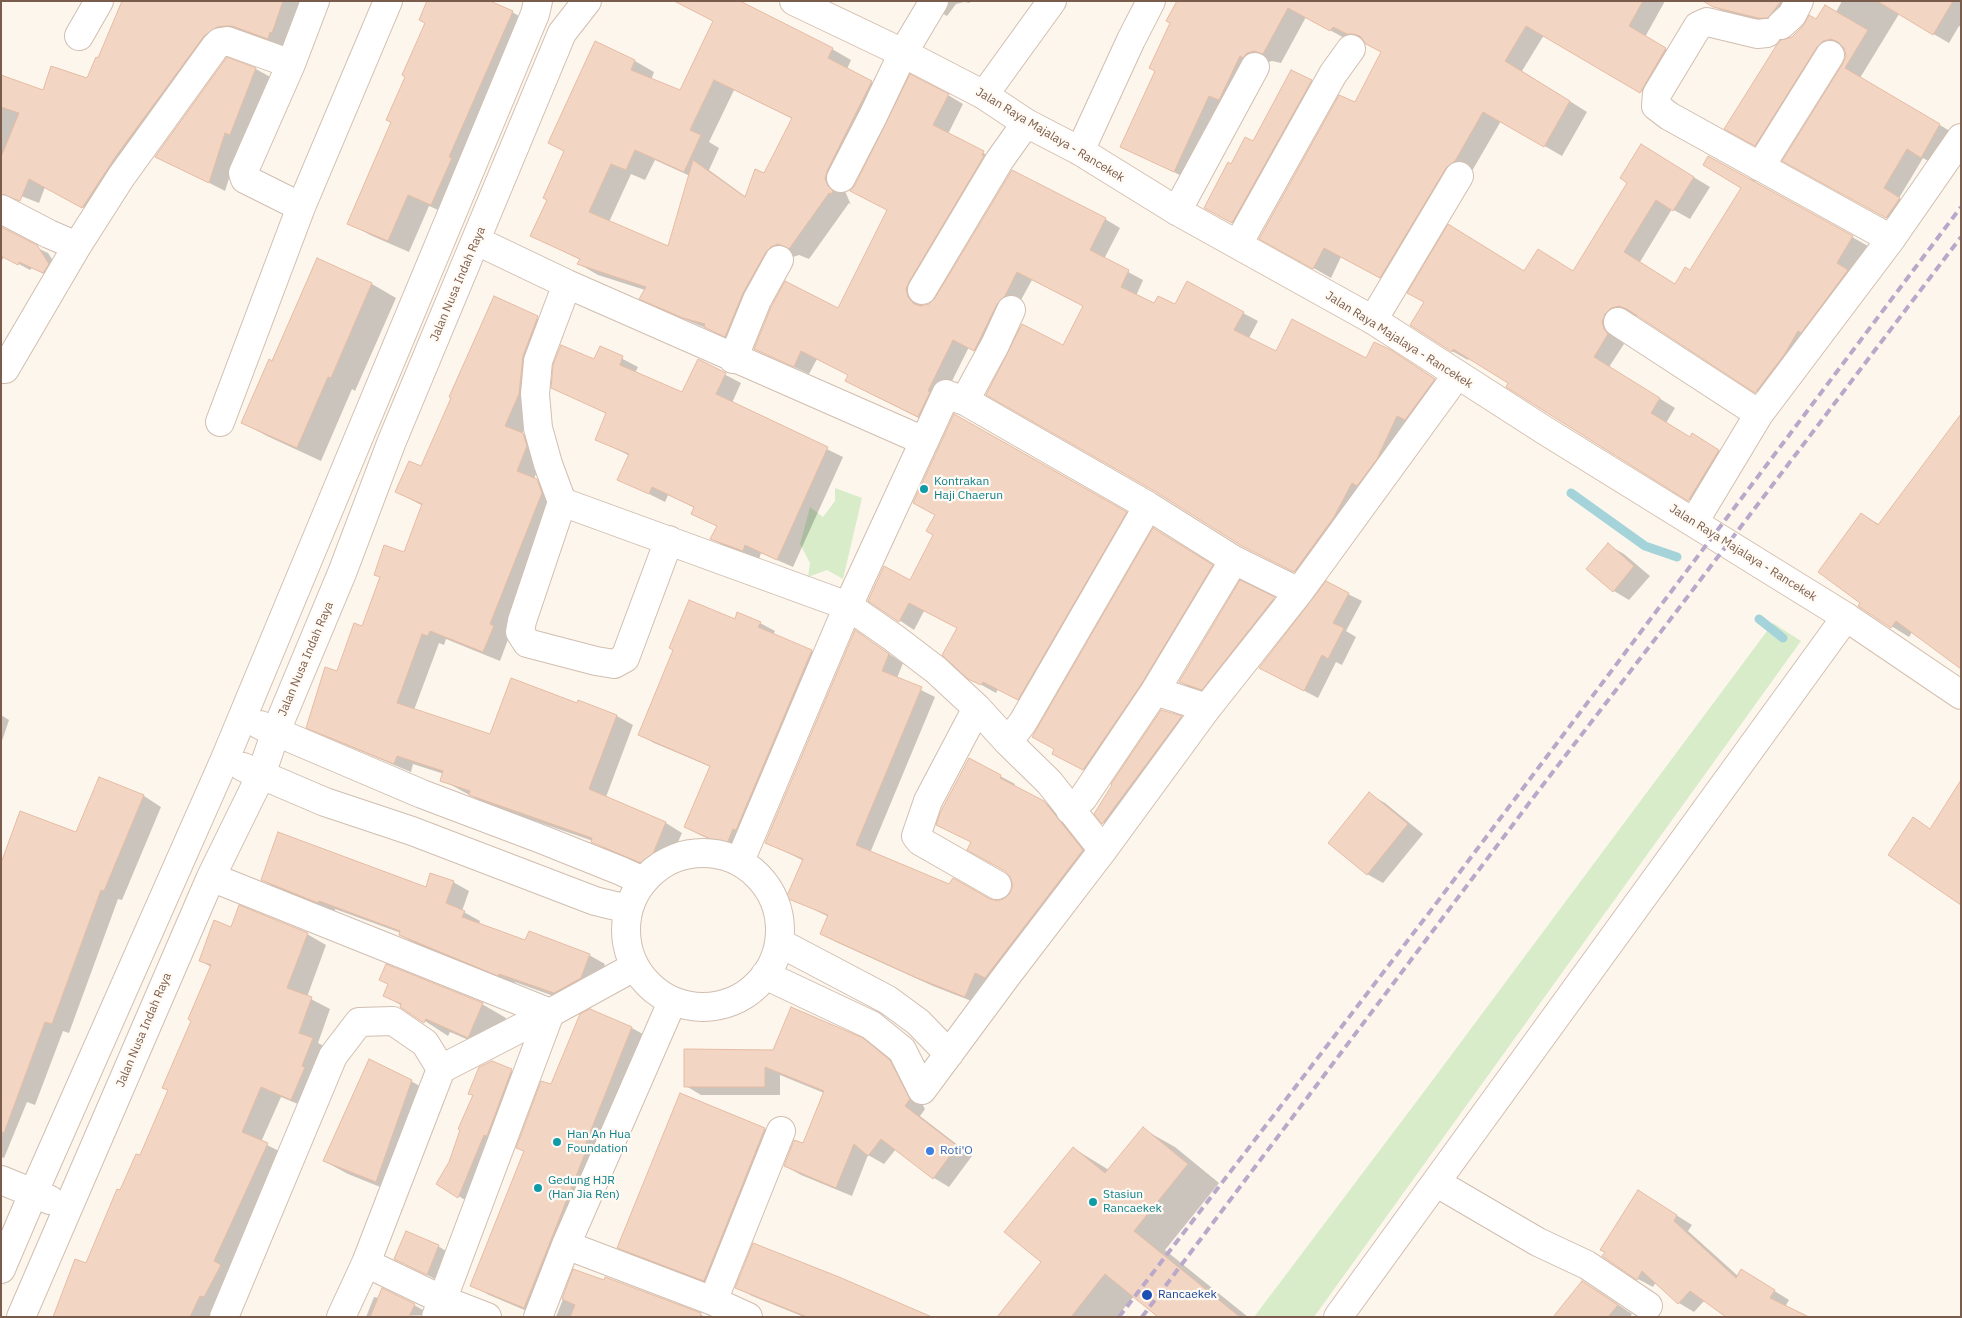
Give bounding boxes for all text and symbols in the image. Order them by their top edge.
street label: Jalan Raya Majalaya - Rancekek [973,85,1127,185]
street label: Jalan Nusa Indah Raya [427,225,489,343]
street label: Jalan Raya Majalaya - Rancekek [1323,289,1475,391]
place label: Kontrakan Haji Chaerun [934,475,1003,503]
marker: Kontrakan Haji Chaerun [918,483,930,495]
street label: Jalan Raya Majalaya - Rancekek [1667,502,1819,604]
street label: Jalan Nusa Indah Raya [275,600,337,718]
street label: Jalan Nusa Indah Raya [113,971,175,1089]
place label: Han An Hua Foundation [567,1128,631,1156]
marker: Han An Hua Foundation [551,1136,563,1148]
place label: Roti'O [940,1144,973,1158]
marker: Roti'O [924,1145,936,1157]
place label: Gedung HJR (Han Jia Ren) [548,1174,620,1202]
marker: Gedung HJR (Han Jia Ren) [532,1182,544,1194]
place label: Stasiun Rancaekek [1103,1188,1162,1216]
marker: Stasiun Rancaekek [1087,1196,1099,1208]
marker: Rancaekek [1140,1288,1154,1302]
place label: Rancaekek [1158,1288,1217,1302]

